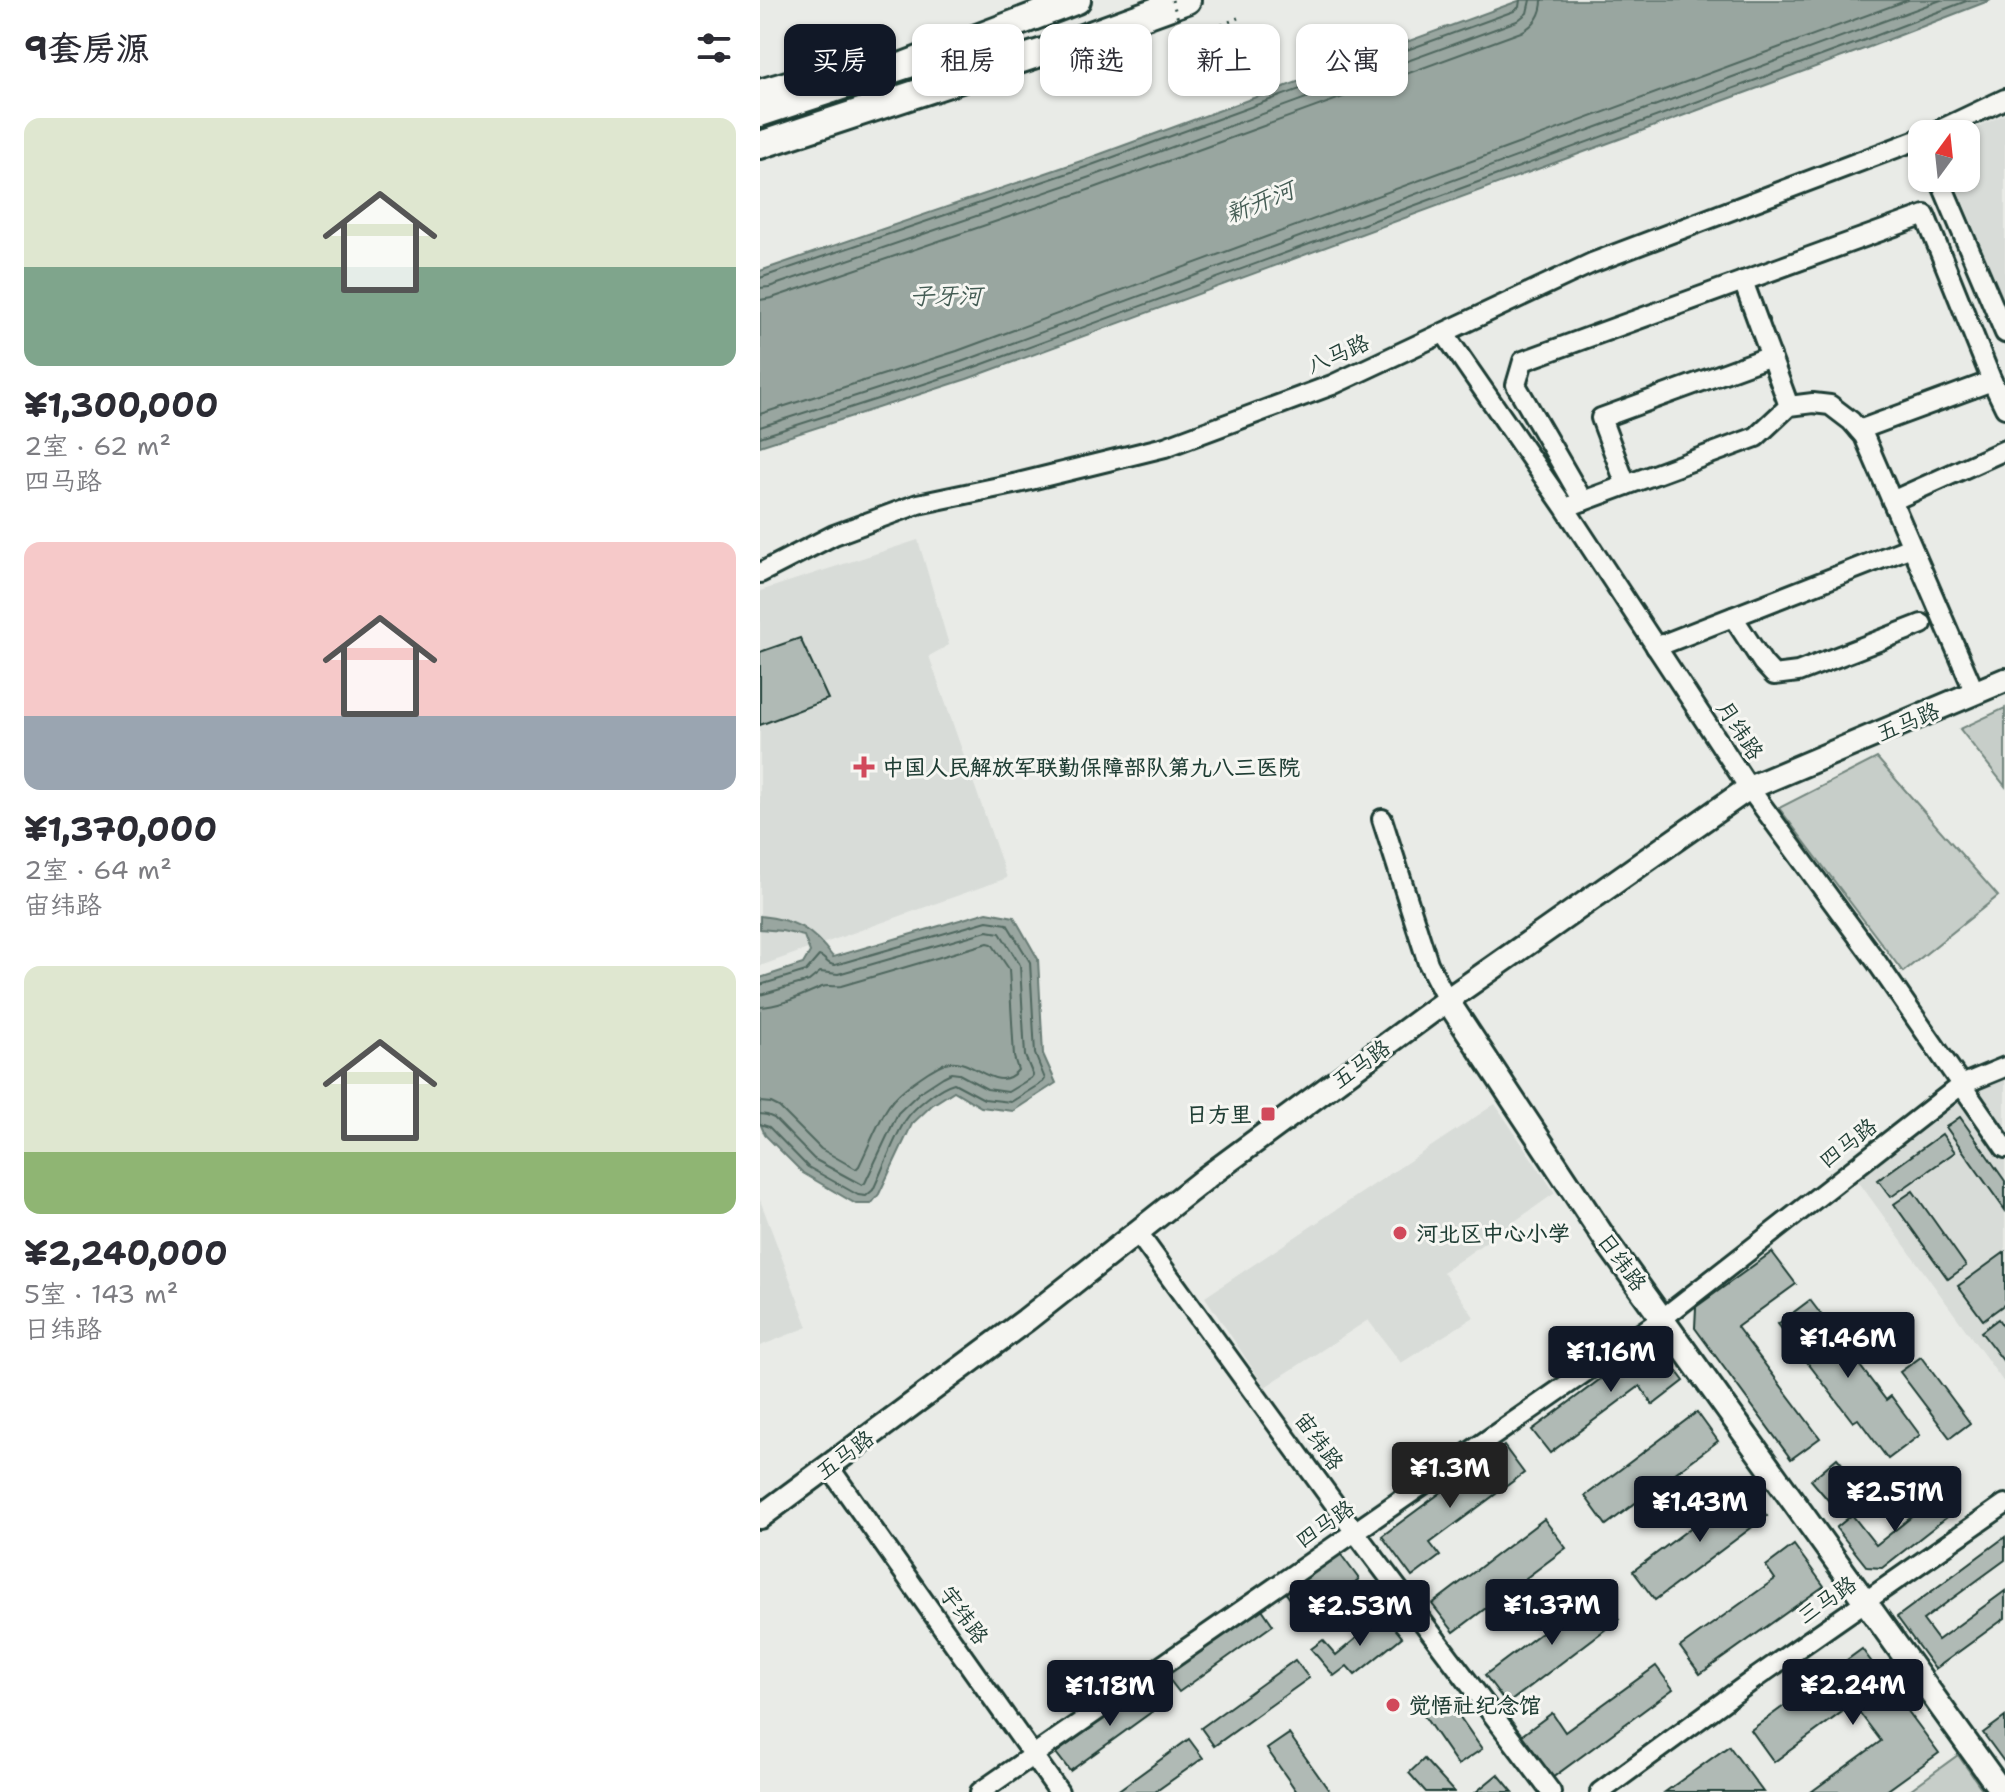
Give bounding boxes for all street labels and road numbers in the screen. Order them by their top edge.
street label: 八马路 [1302,327,1374,381]
street label: 月纬路 [1710,694,1770,766]
street label: 五马路 [1872,696,1944,748]
street label: 五马路 [1326,1033,1396,1095]
street label: 四马路 [1813,1111,1883,1175]
street label: 日纬路 [1591,1227,1653,1297]
street label: 宙纬路 [1288,1406,1350,1476]
street label: 五马路 [810,1424,880,1486]
street label: 四马路 [1290,1493,1360,1555]
street label: 三马路 [1792,1569,1862,1631]
street label: 宇纬路 [933,1580,995,1650]

